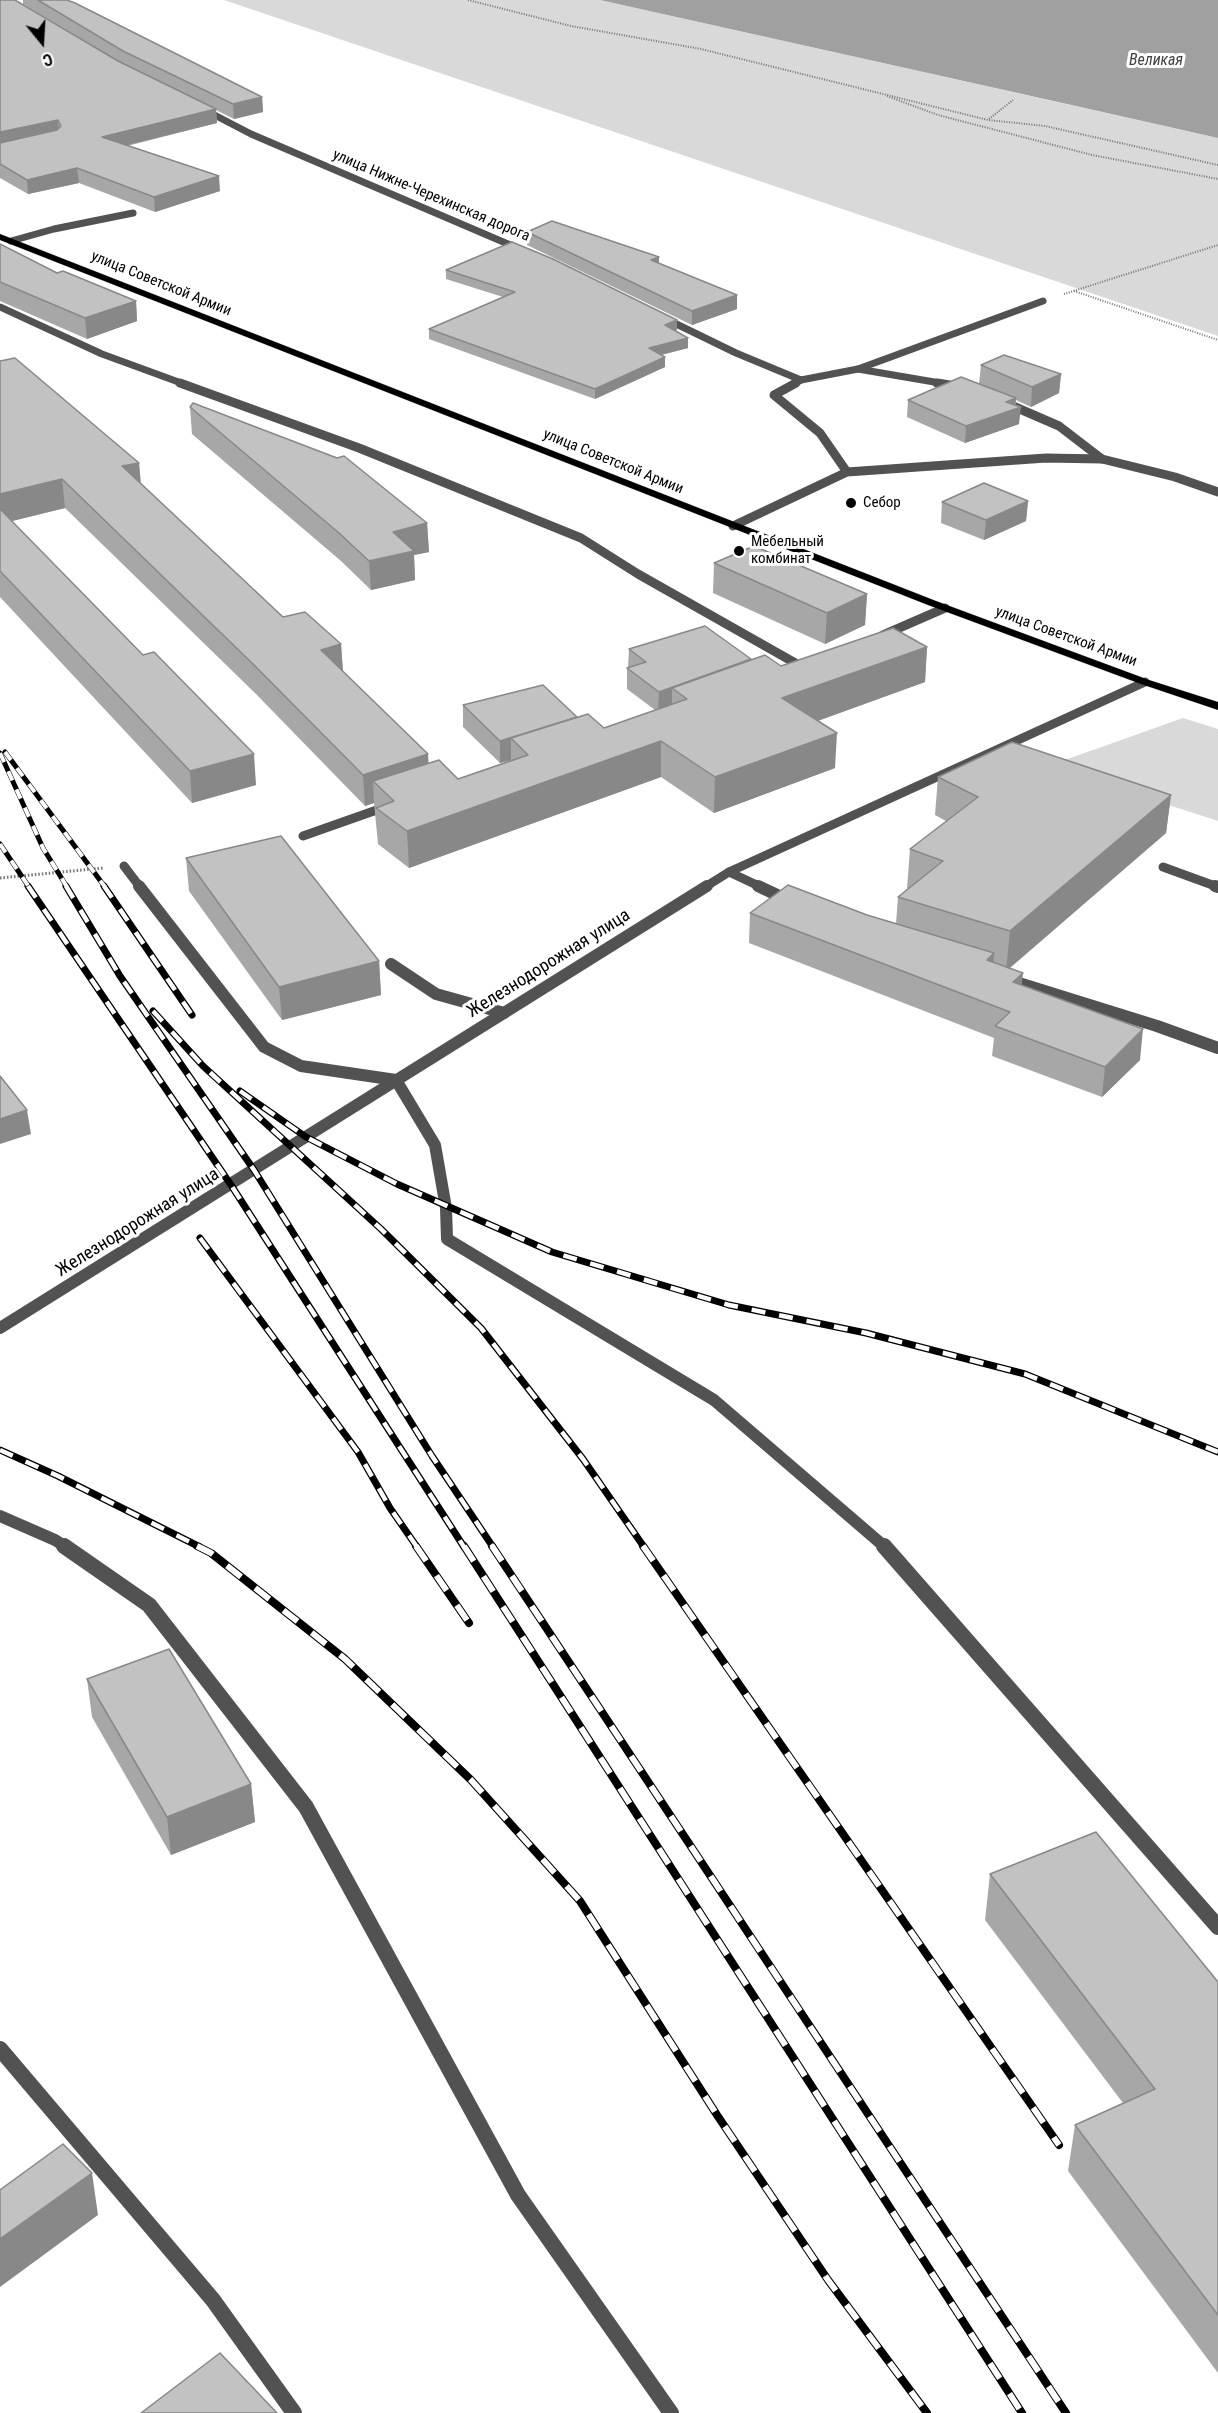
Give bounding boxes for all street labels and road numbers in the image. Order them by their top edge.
street label: улица Нижне-Черехинская дорога [330,146,532,246]
street label: улица Советской Армии [88,248,234,320]
street label: улица Советской Армии [540,426,686,498]
street label: улица Советской Армии [993,603,1139,671]
street label: Железнодорожная улица [463,905,635,1023]
street label: Железнодорожная улица [52,1164,224,1282]

